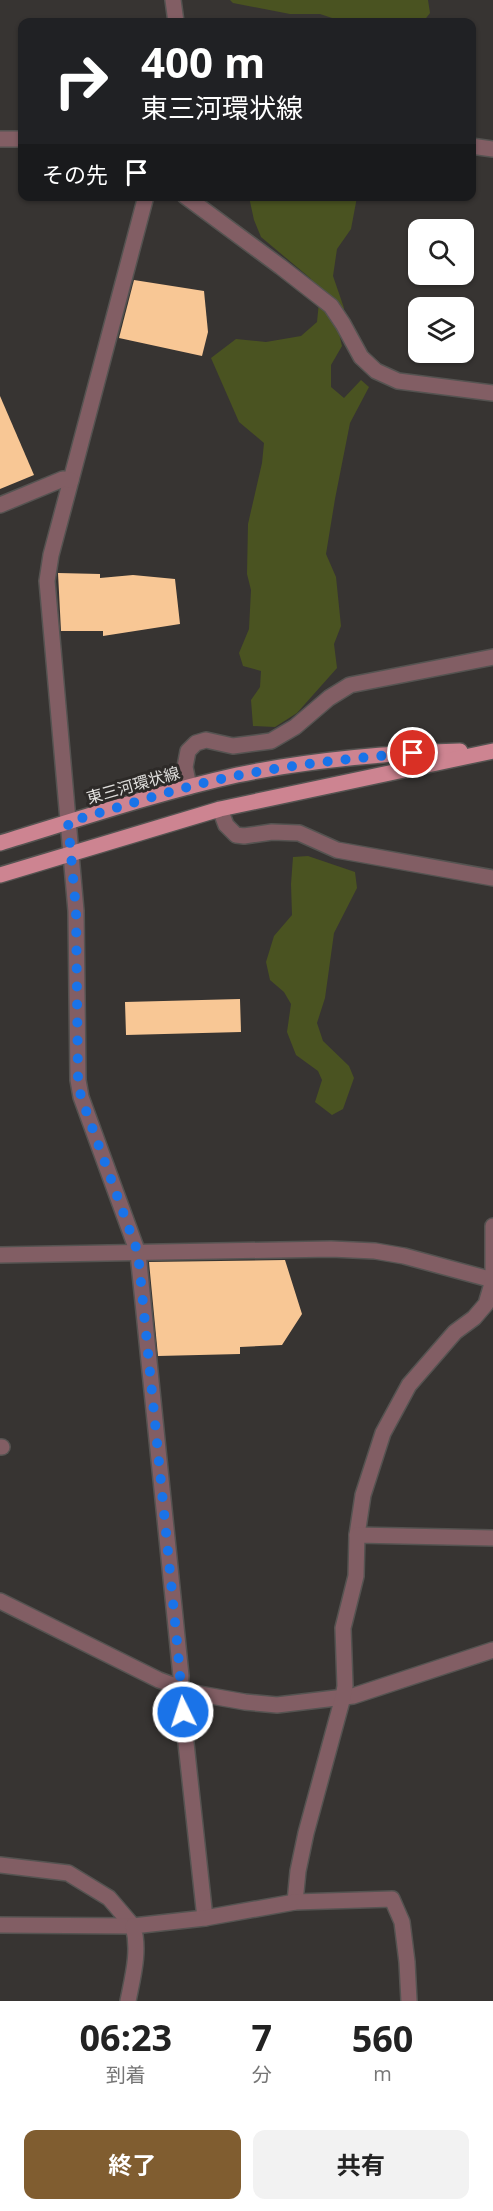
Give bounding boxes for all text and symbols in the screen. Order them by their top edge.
text: 400 m [141,33,265,90]
icon: right [42,42,120,120]
text: 東三河環状線 [141,89,303,126]
icon: arrive [120,156,153,189]
text: その先 [42,159,108,189]
map controls [408,219,474,363]
button: search [408,219,474,285]
button: layers [408,297,474,363]
pin [387,727,438,778]
icon: arrive [396,736,429,769]
street label: 東三河環状線 [84,761,182,809]
position arrow [151,1680,215,1744]
text: 06:23 [80,2013,172,2062]
text: 7 [252,2013,272,2062]
text: 560 [352,2014,413,2063]
text: m [373,2060,392,2087]
text: 到着 [106,2061,146,2088]
text: 分 [252,2061,272,2088]
button: 終了 [24,2130,241,2199]
button: 共有 [253,2130,469,2199]

